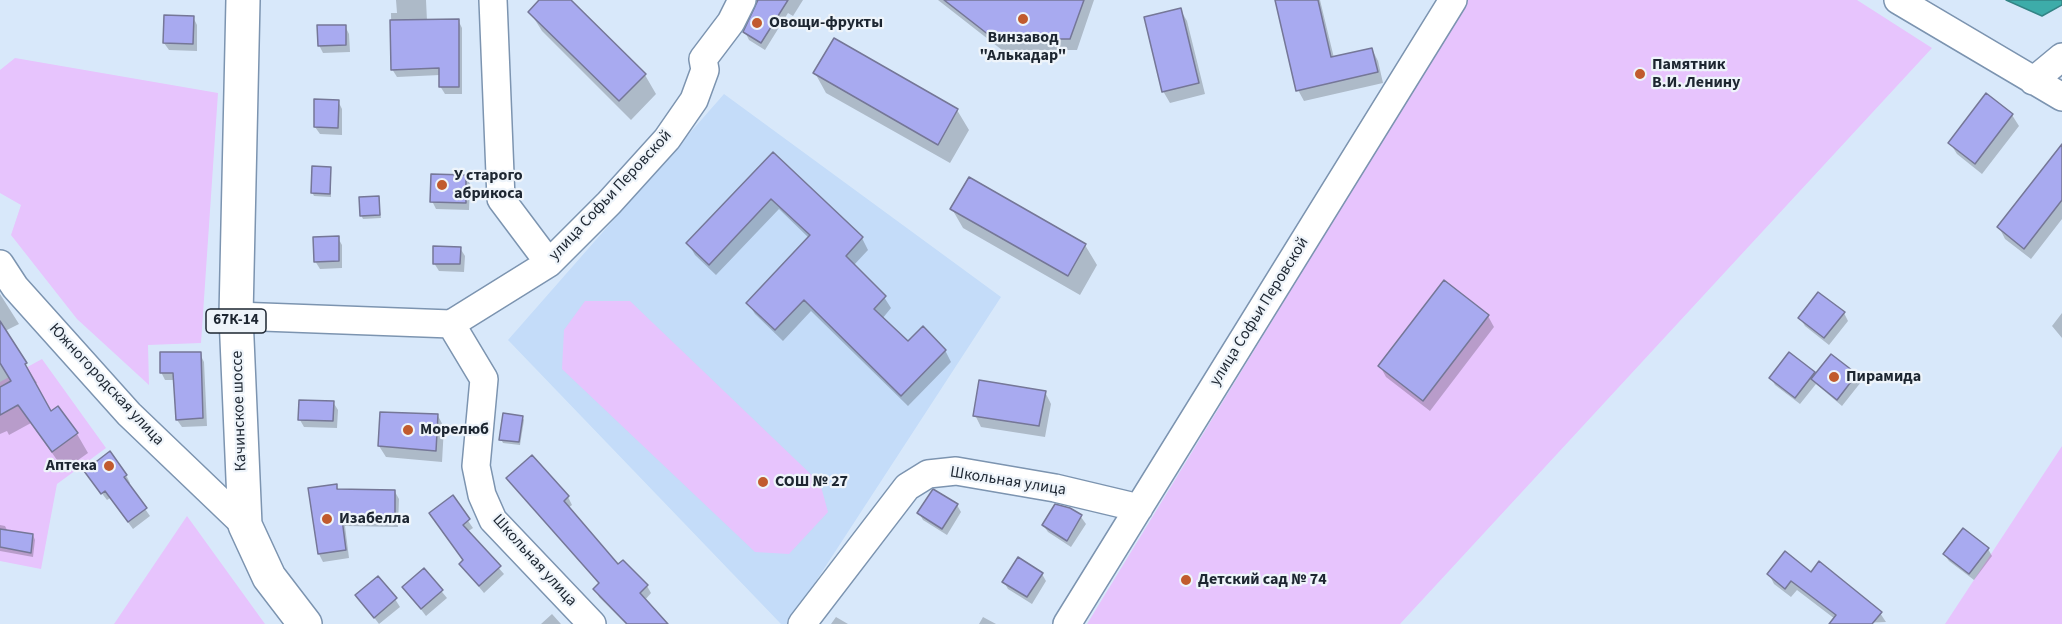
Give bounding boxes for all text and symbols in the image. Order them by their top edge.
marker: Винзавод "Алькадар" [1016,12,1030,26]
place label: Овощи-фрукты [769,13,883,33]
marker: Овощи-фрукты [750,16,764,30]
place label: Винзавод "Алькадар" [980,28,1066,66]
place label: Памятник В.И. Ленину [1652,55,1740,93]
marker: Памятник В.И. Ленину [1633,67,1647,81]
street label: улица Софьи Перовской [546,127,676,265]
place label: У старого абрикоса [454,166,523,204]
marker: У старого абрикоса [435,178,449,192]
street label: улица Софьи Перовской [1206,234,1314,390]
road number: 67К-14 [206,309,266,333]
street label: Южногородская улица [44,320,168,450]
street label: Качинское шоссе [228,350,252,472]
place label: Пирамида [1846,367,1921,387]
marker: Пирамида [1827,370,1841,384]
place label: Морелюб [420,420,489,440]
marker: Морелюб [401,423,415,437]
place label: Аптека [46,456,97,476]
marker: Аптека [102,459,116,473]
street label: Школьная улица [949,463,1067,501]
place label: СОШ № 27 [775,472,848,492]
marker: СОШ № 27 [756,475,770,489]
place label: Изабелла [339,509,410,529]
street label: Школьная улица [488,511,580,611]
marker: Изабелла [320,512,334,526]
place label: Детский сад № 74 [1198,570,1327,590]
marker: Детский сад № 74 [1179,573,1193,587]

